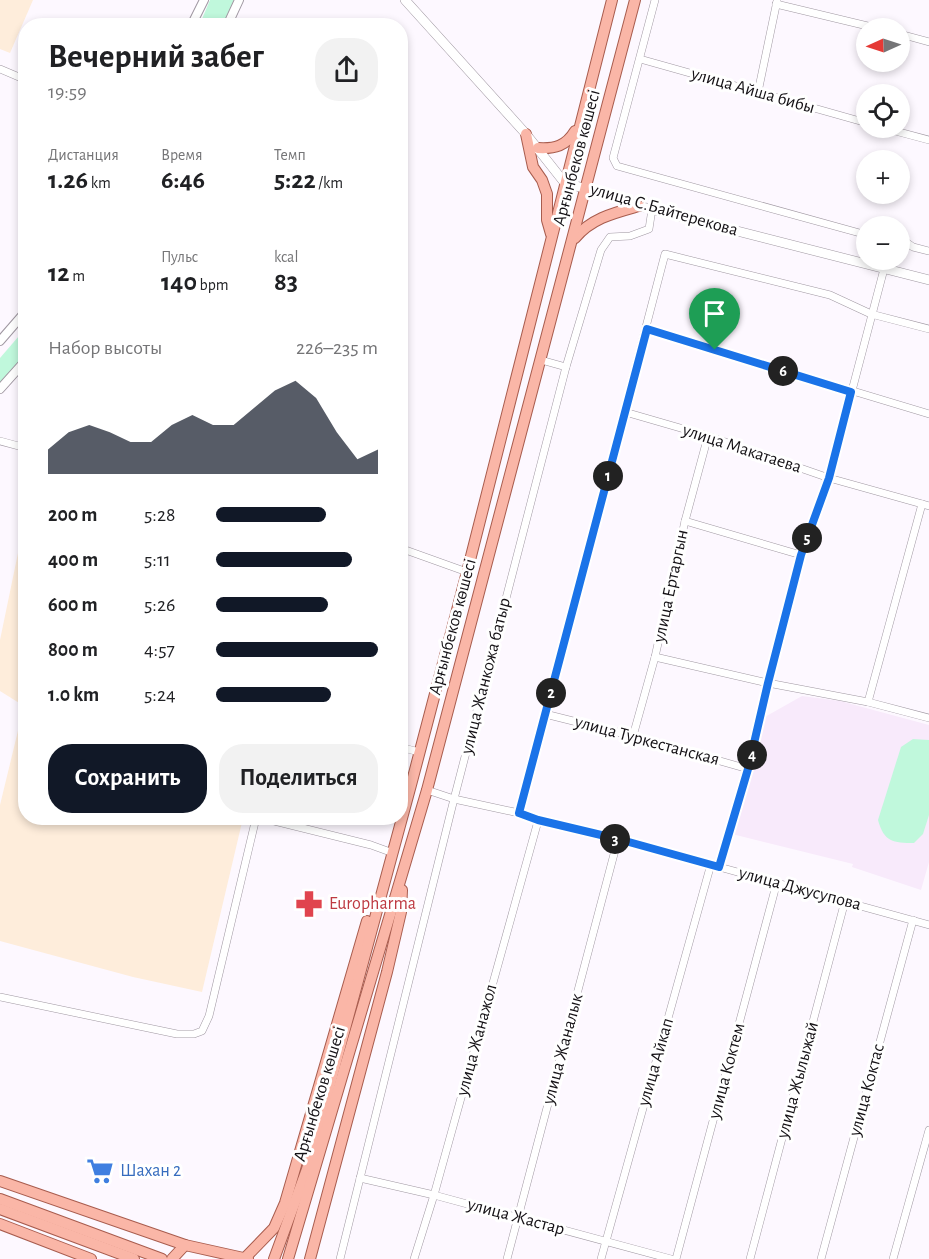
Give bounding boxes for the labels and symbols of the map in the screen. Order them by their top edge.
north arrow [856,18,910,72]
street label: улица Айша бибы [688,64,817,117]
street label: Арғынбеков көшесі [549,88,604,228]
street label: улица С.Байтерекова [587,180,740,240]
pin [689,288,740,350]
pin: 6 [768,356,798,386]
street label: улица Макатаева [679,421,804,477]
pin: 1 [593,461,623,491]
pin: 5 [792,523,822,553]
street label: улица Ертаргын [650,528,692,645]
street label: Арғынбеков көшесі [425,557,480,697]
street label: улица Жанкожа батыр [457,596,514,757]
pin: 2 [536,678,566,708]
street label: улица Туркестанская [572,713,721,769]
pin: 4 [737,740,767,770]
pin: 3 [600,824,630,854]
street label: улица Джусупова [736,864,863,914]
pharmacy icon: Europharma [294,889,324,919]
place label: Europharma [329,895,416,913]
street label: улица Жанажол [453,982,501,1099]
street label: улица Жаналык [539,991,587,1107]
street label: улица Айкап [635,1016,677,1109]
street label: улица Жылыжай [774,1020,822,1141]
street label: улица Коктем [705,1021,748,1122]
street label: Арғынбеков көшесі [290,1024,349,1164]
street label: улица Коктас [846,1042,888,1139]
supermarket icon: Шахан 2 [85,1156,115,1186]
place label: Шахан 2 [120,1162,181,1180]
street label: улица Жастар [464,1195,567,1239]

